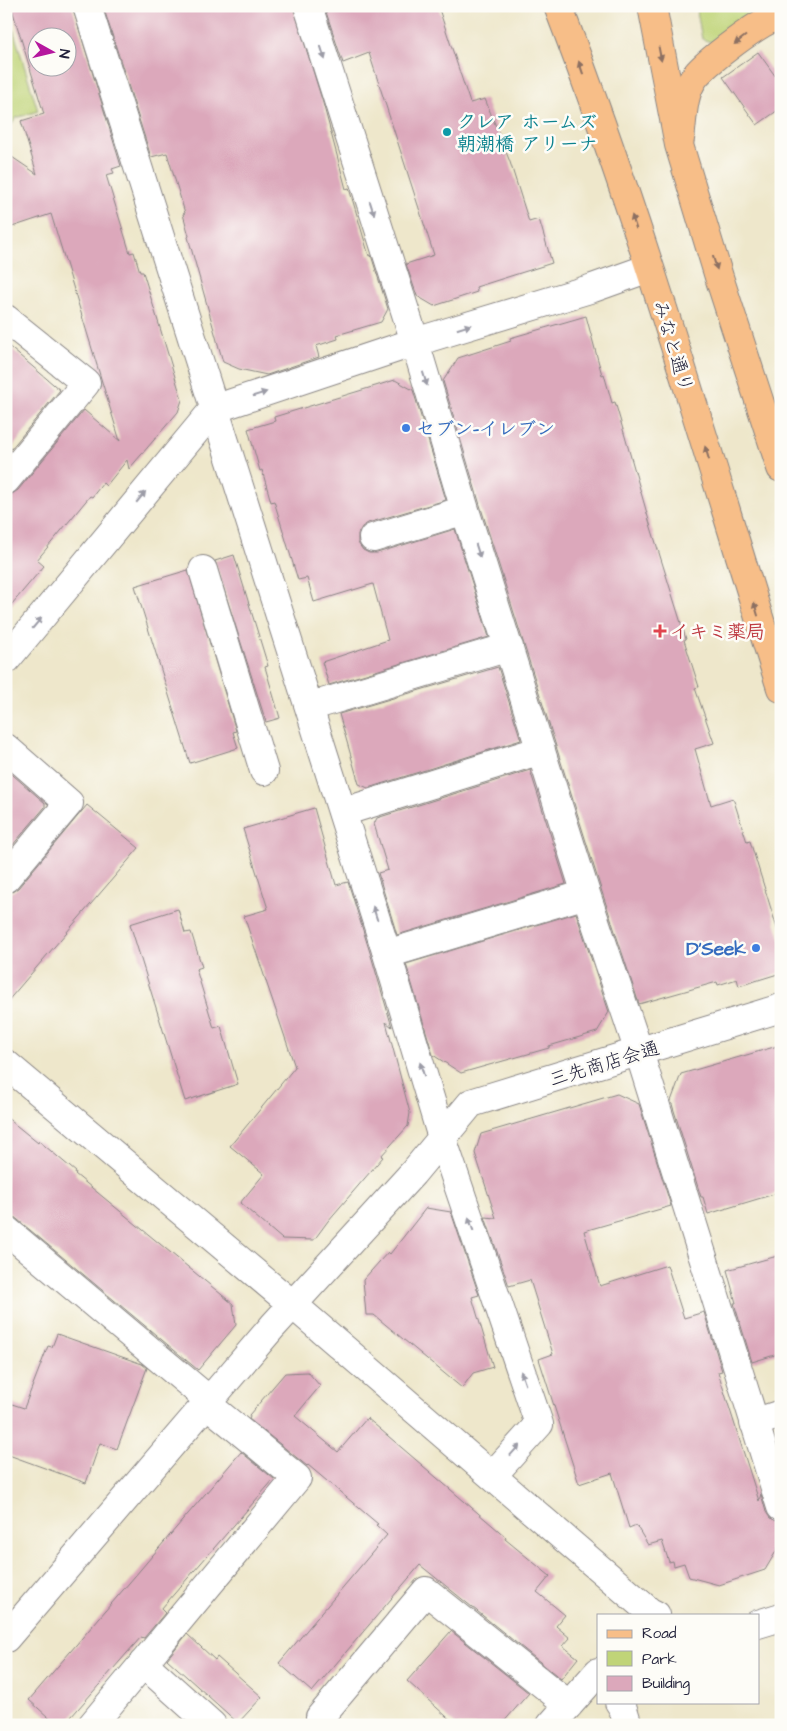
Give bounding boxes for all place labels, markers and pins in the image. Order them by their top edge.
place label: クレア ホームズ 朝潮橋 アリーナ [457,109,598,158]
marker: クレア ホームズ 朝潮橋 アリーナ [441,126,453,138]
place label: セブン-イレブン [416,416,555,443]
marker: セブン-イレブン [400,422,412,434]
place label: イキミ薬局 [670,619,765,646]
marker: イキミ薬局 [654,625,666,637]
place label: D'Seek [686,936,746,963]
marker: D'Seek [750,942,762,954]

